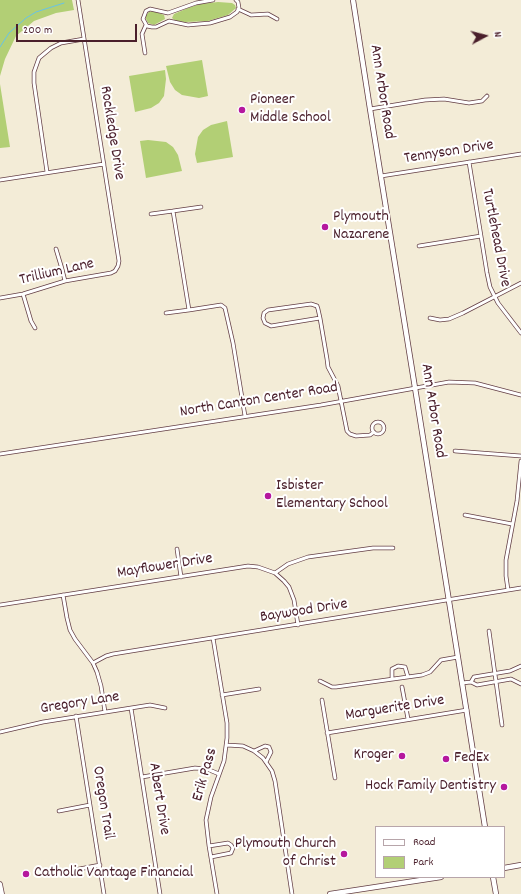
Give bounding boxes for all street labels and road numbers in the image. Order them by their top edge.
street label: Ann Arbor Road [364,43,398,141]
street label: Rockledge Drive [94,85,128,181]
street label: Tennyson Drive [403,136,495,170]
street label: Turtlehead Drive [476,187,514,289]
street label: Trillium Lane [18,255,96,291]
street label: Ann Arbor Road [415,362,449,460]
street label: North Canton Center Road [179,379,339,423]
street label: Mayflower Drive [116,550,214,584]
street label: Baywood Drive [259,596,349,628]
street label: Gregory Lane [39,688,121,720]
street label: Marguerite Drive [344,692,446,726]
street label: Erik Pass [189,746,223,804]
street label: Albert Drive [143,762,173,836]
street label: Oregon Trail [87,765,117,841]

